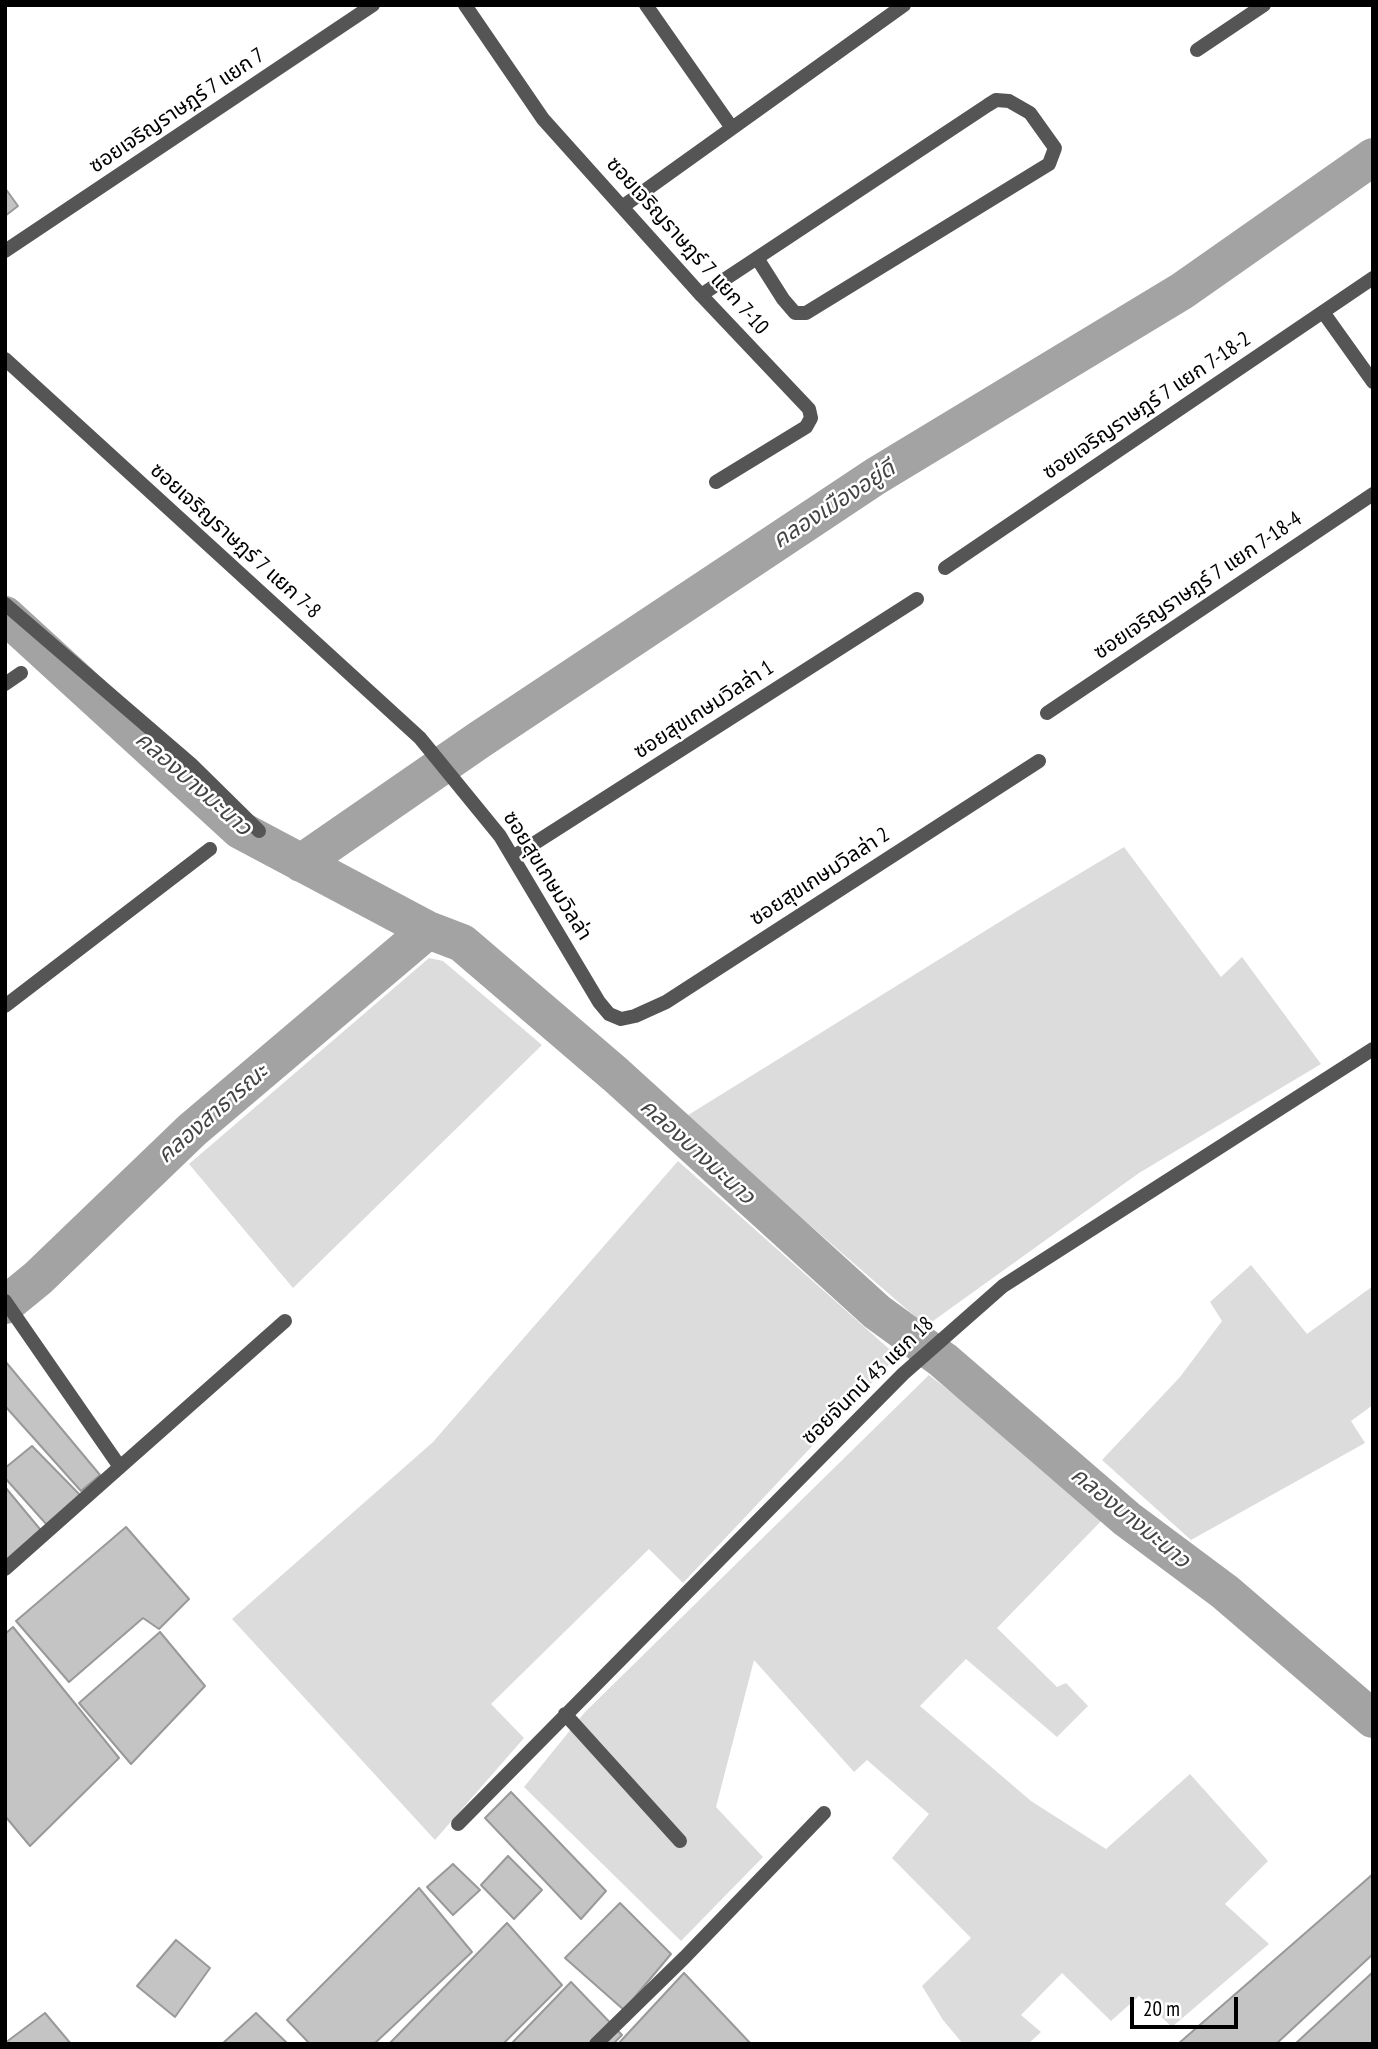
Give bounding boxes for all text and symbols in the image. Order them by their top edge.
street label: ซอยเจริญราษฎร์ 7 แยก 7 [85,43,269,179]
street label: ซอยเจริญราษฎร์ 7 แยก 7-10 [601,152,773,340]
street label: ซอยเจริญราษฎร์ 7 แยก 7-18-2 [1038,327,1256,485]
water label: คลองเมืองอยู่ดี [768,455,900,555]
street label: ซอยเจริญราษฎร์ 7 แยก 7-8 [145,458,325,624]
street label: ซอยเจริญราษฎร์ 7 แยก 7-18-4 [1089,507,1307,665]
street label: ซอยสุขเกษมวิลล่า 1 [629,655,779,765]
water label: คลองบางมะนาว [129,726,257,842]
street label: ซอยสุขเกษมวิลล่า [497,807,597,945]
street label: ซอยสุขเกษมวิลล่า 2 [745,822,895,932]
water label: คลองสาธารณะ [152,1059,274,1169]
water label: คลองบางมะนาว [634,1093,760,1211]
street label: ซอยจันทน์ 43 แยก 18 [797,1312,939,1450]
water label: คลองบางมะนาว [1065,1462,1195,1574]
scale bar [1133,1982,1242,2026]
text: 20 m [1143,1995,1180,2022]

